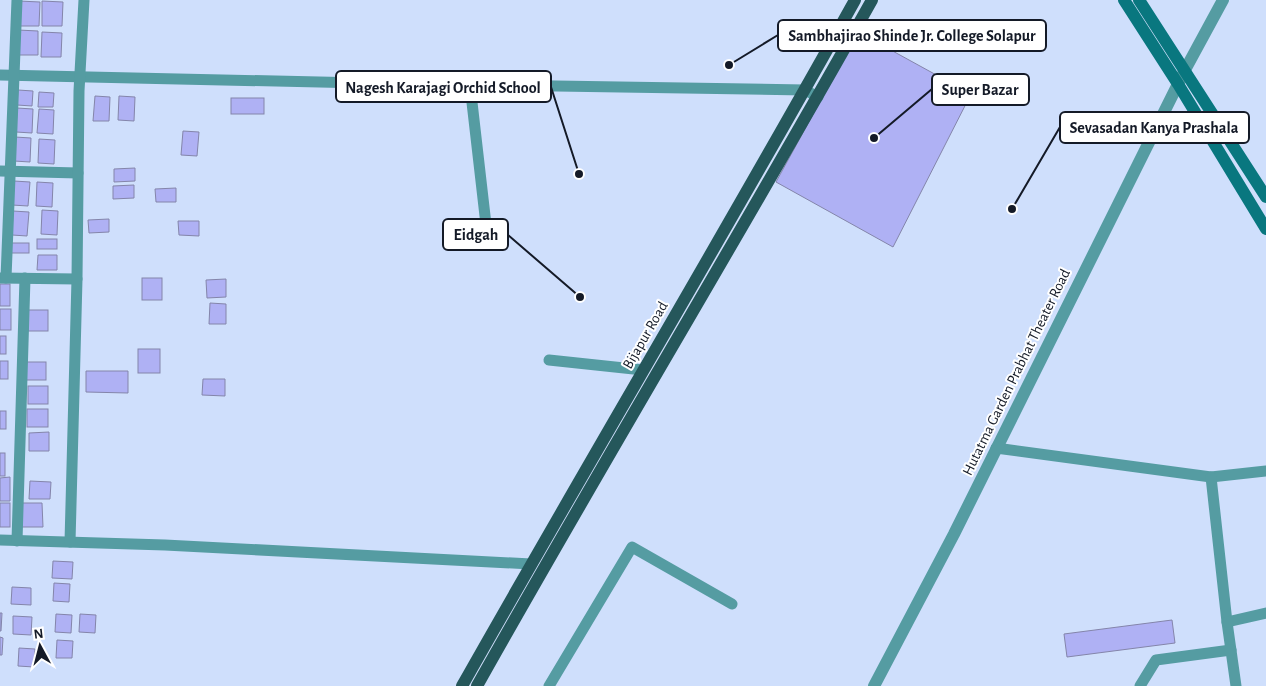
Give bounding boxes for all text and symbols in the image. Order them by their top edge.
callout: Sambhajirao Shinde Jr. College Solapur [778,20,1046,51]
text: Sambhajirao Shinde Jr. College Solapur [788,28,1036,45]
callout: Nagesh Karajagi Orchid School [336,71,551,102]
callout: Super Bazar [932,74,1029,105]
text: Nagesh Karajagi Orchid School [345,80,541,97]
text: Super Bazar [941,82,1019,98]
callout: Sevasadan Kanya Prashala [1060,112,1249,143]
text: Sevasadan Kanya Prashala [1070,120,1239,137]
callout: Eidgah [443,219,508,250]
text: Eidgah [454,227,498,243]
street label: Hutatma Garden Prabhat Theater Road [960,267,1073,478]
street label: Bijapur Road [620,299,671,371]
north arrow [15,621,65,671]
text: N [33,627,44,642]

